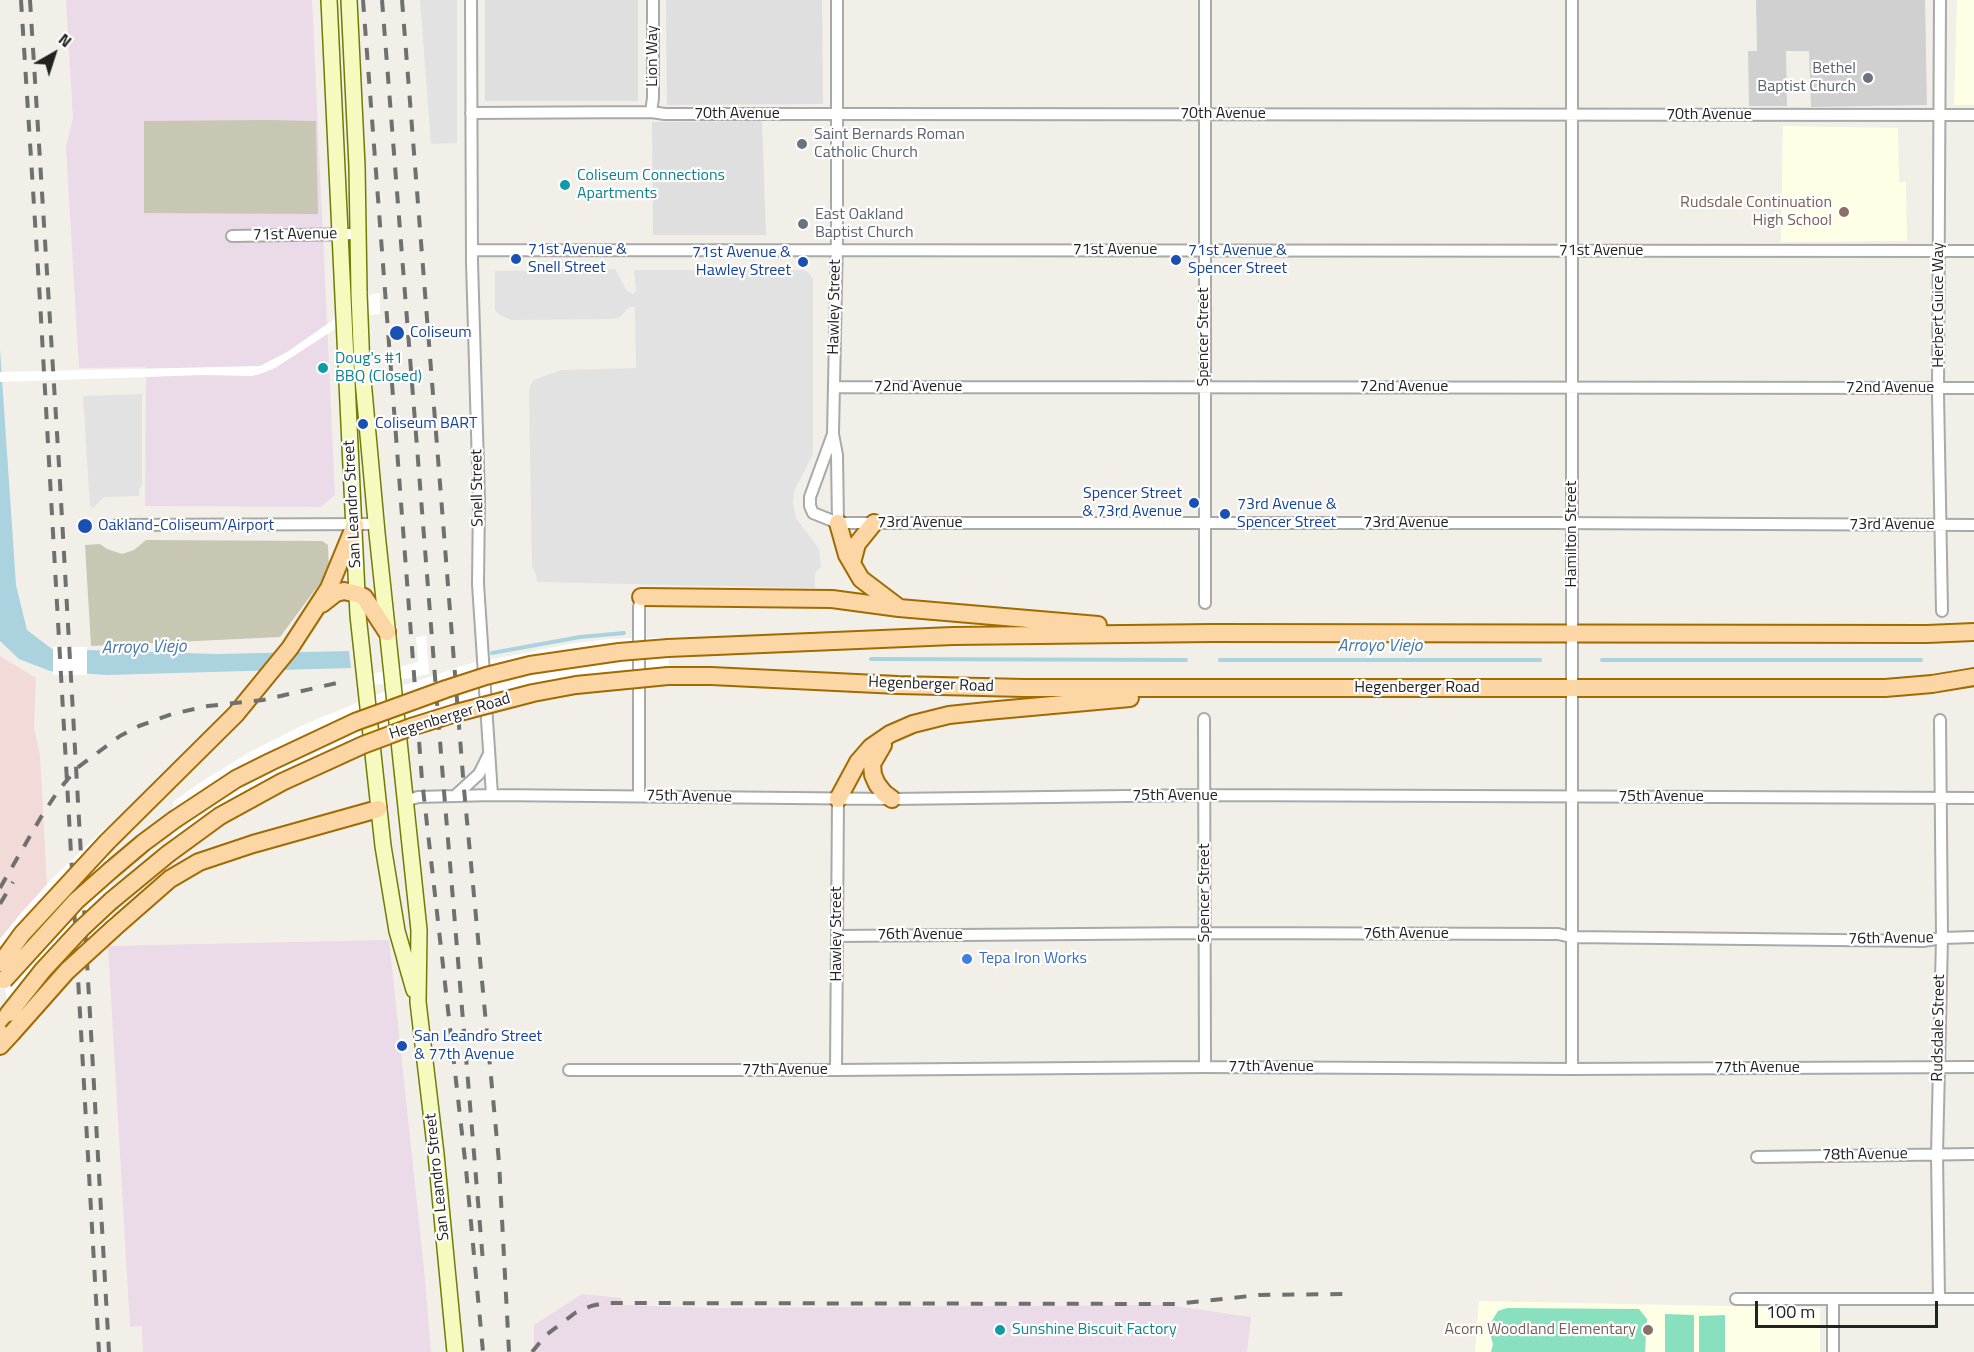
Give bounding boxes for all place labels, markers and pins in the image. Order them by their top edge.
place label: Bethel Baptist Church [1757,59,1856,97]
marker: Bethel Baptist Church [1861,71,1875,85]
place label: Saint Bernards Roman Catholic Church [814,125,965,163]
marker: Saint Bernards Roman Catholic Church [795,137,809,151]
place label: Coliseum Connections Apartments [577,166,725,204]
marker: Coliseum Connections Apartments [558,178,572,192]
place label: Rudsdale Continuation High School [1680,193,1832,231]
place label: East Oakland Baptist Church [815,205,914,243]
marker: Rudsdale Continuation High School [1837,205,1851,219]
marker: East Oakland Baptist Church [796,217,810,231]
place label: 71st Avenue & Snell Street [528,240,627,278]
place label: 71st Avenue & Spencer Street [1188,241,1287,279]
place label: 71st Avenue & Hawley Street [692,243,791,281]
marker: 71st Avenue & Snell Street [509,252,523,266]
marker: 71st Avenue & Spencer Street [1169,253,1183,267]
marker: 71st Avenue & Hawley Street [796,255,810,269]
place label: Coliseum [410,323,472,343]
marker: Coliseum [388,324,406,342]
place label: Doug's #1 BBQ (Closed) [335,349,422,387]
marker: Doug's #1 BBQ (Closed) [316,361,330,375]
place label: Coliseum BART [375,414,477,434]
marker: Coliseum BART [356,417,370,431]
place label: Spencer Street & 73rd Avenue [1082,484,1182,522]
place label: 73rd Avenue & Spencer Street [1237,495,1337,533]
marker: Spencer Street & 73rd Avenue [1187,496,1201,510]
marker: 73rd Avenue & Spencer Street [1218,507,1232,521]
place label: Oakland-Coliseum/Airport [98,516,274,536]
marker: Oakland-Coliseum/Airport [76,517,94,535]
place label: Tepa Iron Works [979,949,1087,969]
marker: Tepa Iron Works [960,952,974,966]
place label: San Leandro Street & 77th Avenue [414,1027,542,1065]
marker: San Leandro Street & 77th Avenue [395,1039,409,1053]
place label: Sunshine Biscuit Factory [1012,1320,1177,1340]
place label: Acorn Woodland Elementary [1445,1320,1636,1340]
marker: Sunshine Biscuit Factory [993,1323,1007,1337]
marker: Acorn Woodland Elementary [1641,1323,1655,1337]

